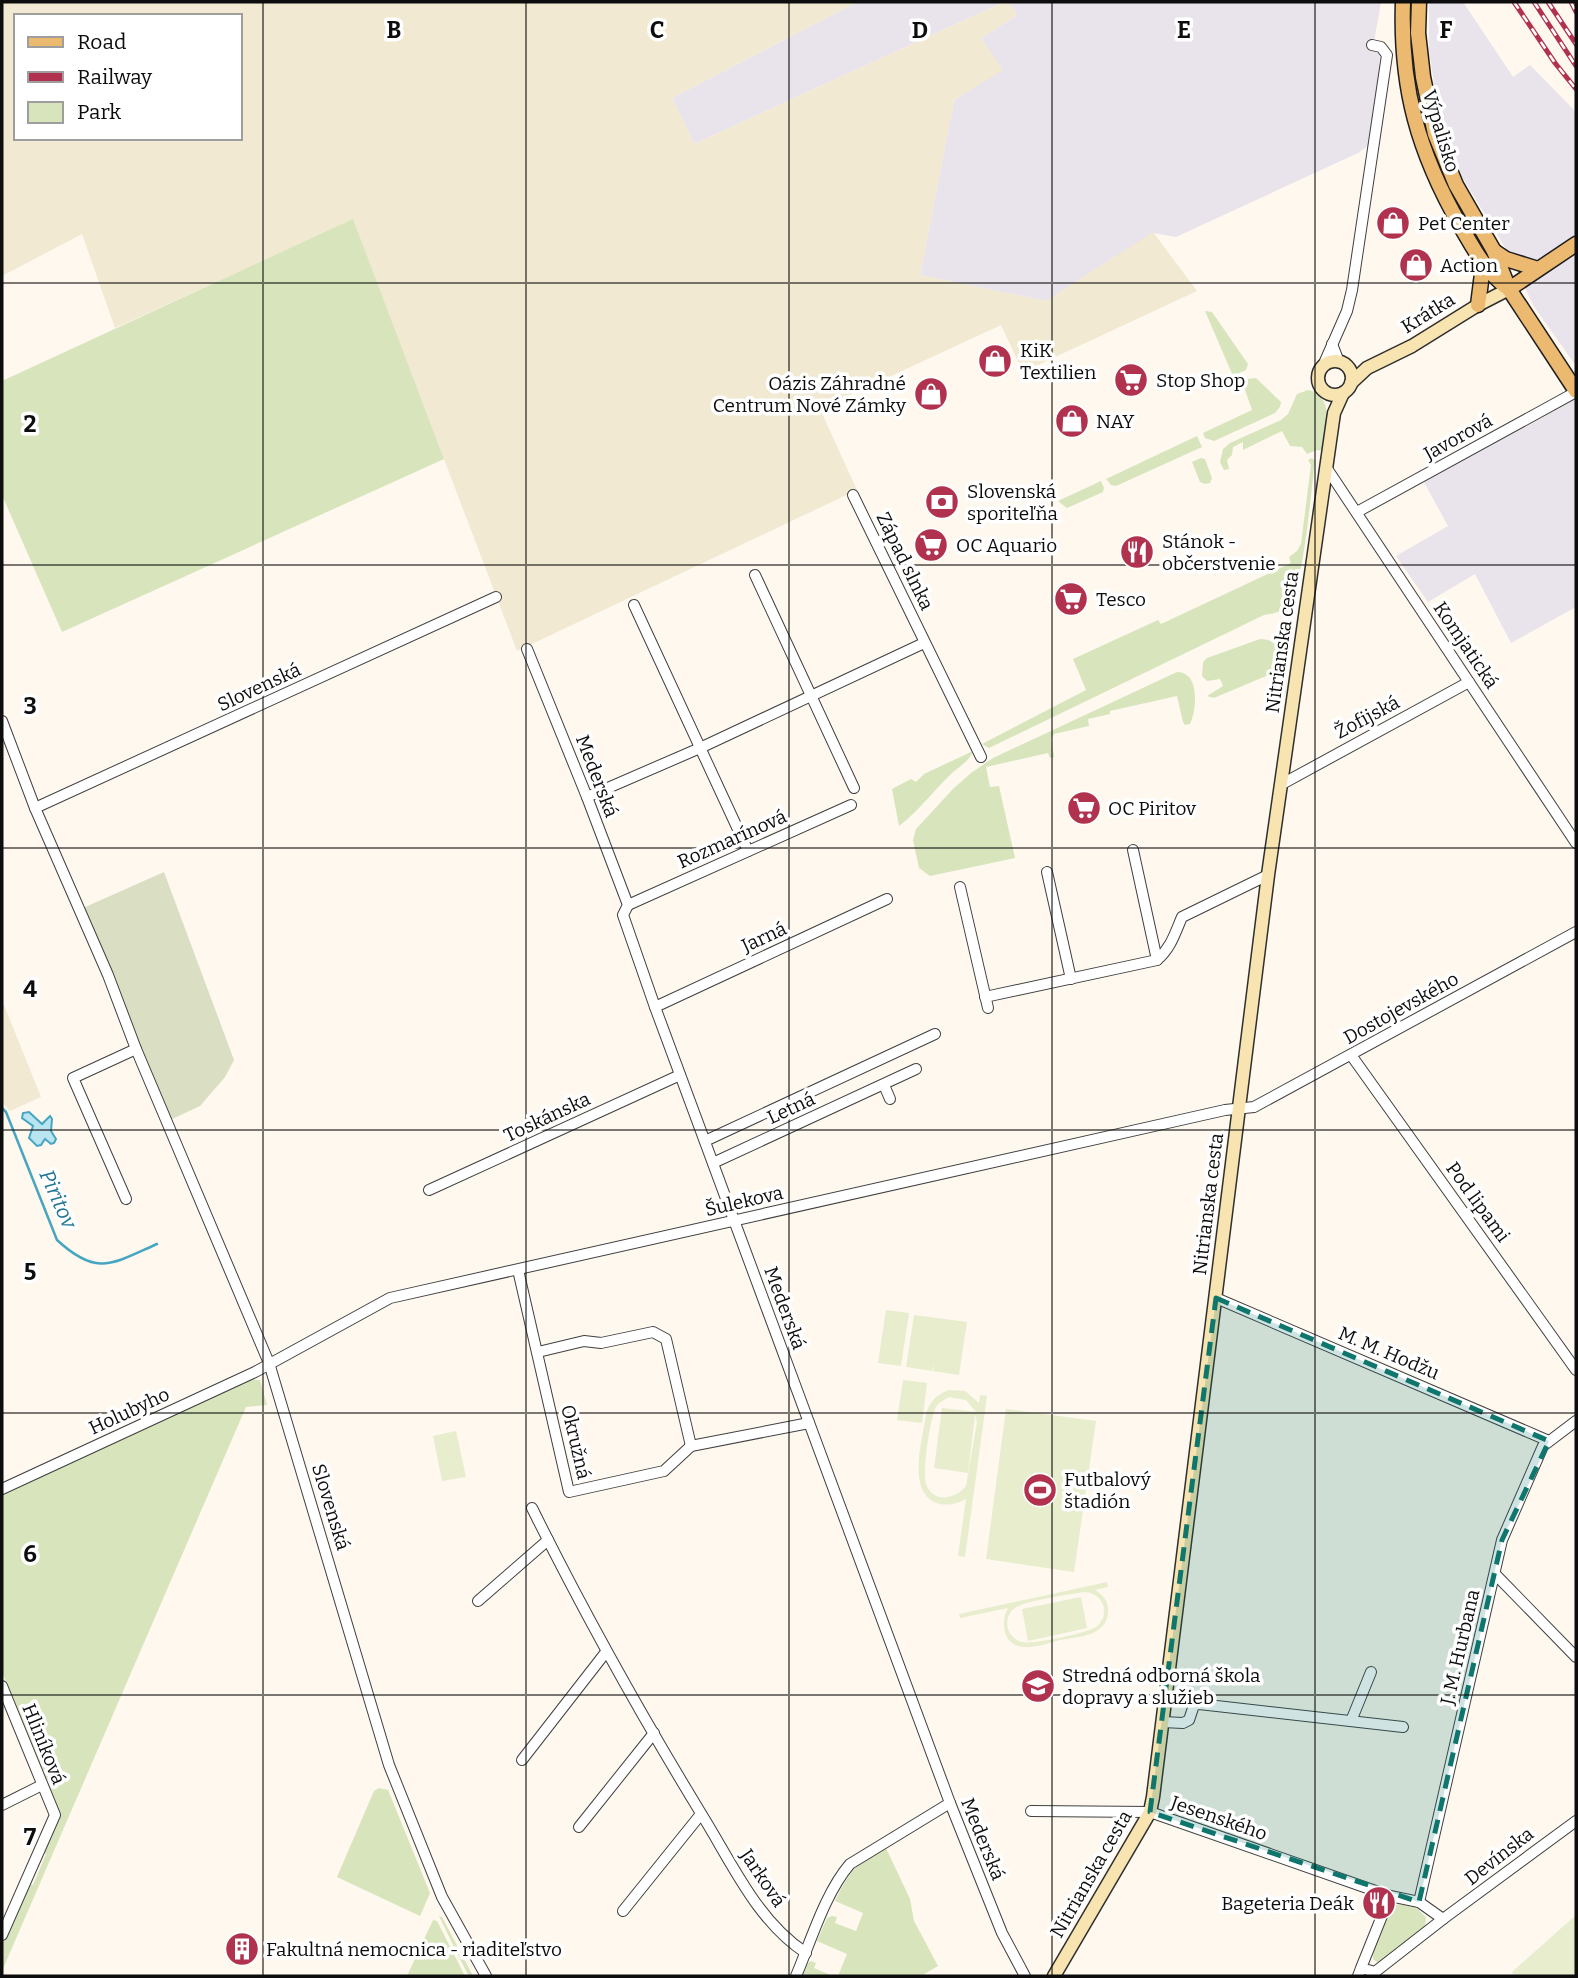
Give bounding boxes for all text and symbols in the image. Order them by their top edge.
legend [14,14,242,140]
text: B [387,16,401,44]
text: C [650,16,664,44]
text: D [912,16,928,44]
text: E [1177,16,1191,44]
text: F [1440,16,1453,44]
text: Road [77,29,126,55]
text: Railway [77,64,153,90]
street label: Výpalisko [1418,87,1464,175]
text: Park [77,99,121,125]
shop icon: Pet Center [1374,204,1412,242]
place label: Pet Center [1418,212,1510,235]
shop icon: Action [1397,246,1435,284]
place label: Action [1440,254,1498,277]
street label: Krátka [1397,287,1459,338]
place label: KiK Textilien [1020,339,1096,384]
shop icon: KiK Textilien [976,342,1014,380]
supermarket icon: Stop Shop [1112,361,1150,399]
place label: Stop Shop [1156,369,1245,392]
place label: Oázis Záhradné Centrum Nové Zámky [713,372,907,417]
shop icon: Oázis Záhradné Centrum Nové Zámky [912,375,950,413]
shop icon: NAY [1053,402,1091,440]
street label: Javorová [1419,408,1497,466]
text: 2 [24,410,37,438]
place label: NAY [1096,410,1135,433]
place label: Slovenská sporiteľňa [967,480,1058,525]
bank icon: Slovenská sporiteľňa [923,483,961,521]
street label: Západ slnka [871,508,939,614]
supermarket icon: OC Aquario [912,526,950,564]
place label: Stánok - občerstvenie [1162,530,1276,575]
restaurant icon: Stánok - občerstvenie [1118,533,1156,571]
place label: OC Aquario [956,534,1057,557]
street label: Nitrianska cesta [1261,569,1303,714]
supermarket icon: Tesco [1052,580,1090,618]
place label: Tesco [1096,588,1146,611]
street label: Komjatická [1429,597,1504,693]
street label: Slovenská [214,657,305,716]
street label: Žofijská [1331,690,1404,744]
text: 3 [23,692,37,720]
street label: Mederská [571,731,623,821]
supermarket icon: OC Piritov [1065,789,1103,827]
place label: OC Piritov [1108,797,1197,820]
street label: Rozmarínová [674,804,791,873]
street label: Jarná [737,916,791,958]
street label: Dostojevského [1339,967,1463,1049]
text: 4 [23,975,37,1003]
street label: Toskánska [500,1087,594,1147]
street label: Letná [763,1087,819,1129]
street label: Nitrianska cesta [1188,1131,1228,1276]
street label: Pod lipami [1441,1157,1515,1247]
water label: Piritov [34,1166,83,1234]
street label: Šulekova [703,1181,786,1221]
text: 5 [24,1258,36,1286]
street label: Mederská [759,1263,811,1353]
street label: M. M. Hodžu [1335,1321,1443,1385]
street label: Holubyho [85,1382,173,1440]
street label: Okružná [556,1402,596,1482]
street label: Slovenská [307,1461,355,1554]
place label: Futbalový štadión [1064,1468,1152,1513]
sports icon: Futbalový štadión [1021,1471,1059,1509]
text: 6 [23,1540,37,1568]
street label: J. M. Hurbana [1435,1587,1485,1708]
place label: Stredná odborná škola dopravy a služieb [1062,1664,1261,1709]
school or university icon: Stredná odborná škola dopravy a služieb [1019,1667,1057,1705]
street label: Hliníková [17,1700,71,1788]
street label: Jesenského [1167,1790,1270,1845]
street label: Mederská [956,1795,1010,1884]
street label: Nitrianska cesta [1045,1806,1137,1942]
street label: Devínska [1460,1822,1538,1890]
text: 7 [24,1823,37,1851]
street label: Jarková [735,1844,791,1912]
restaurant icon: Bageteria Deák [1360,1884,1398,1922]
place label: Bageteria Deák [1221,1892,1354,1915]
building icon: Fakultná nemocnica - riaditeľstvo [223,1930,261,1968]
place label: Fakultná nemocnica - riaditeľstvo [266,1938,562,1961]

